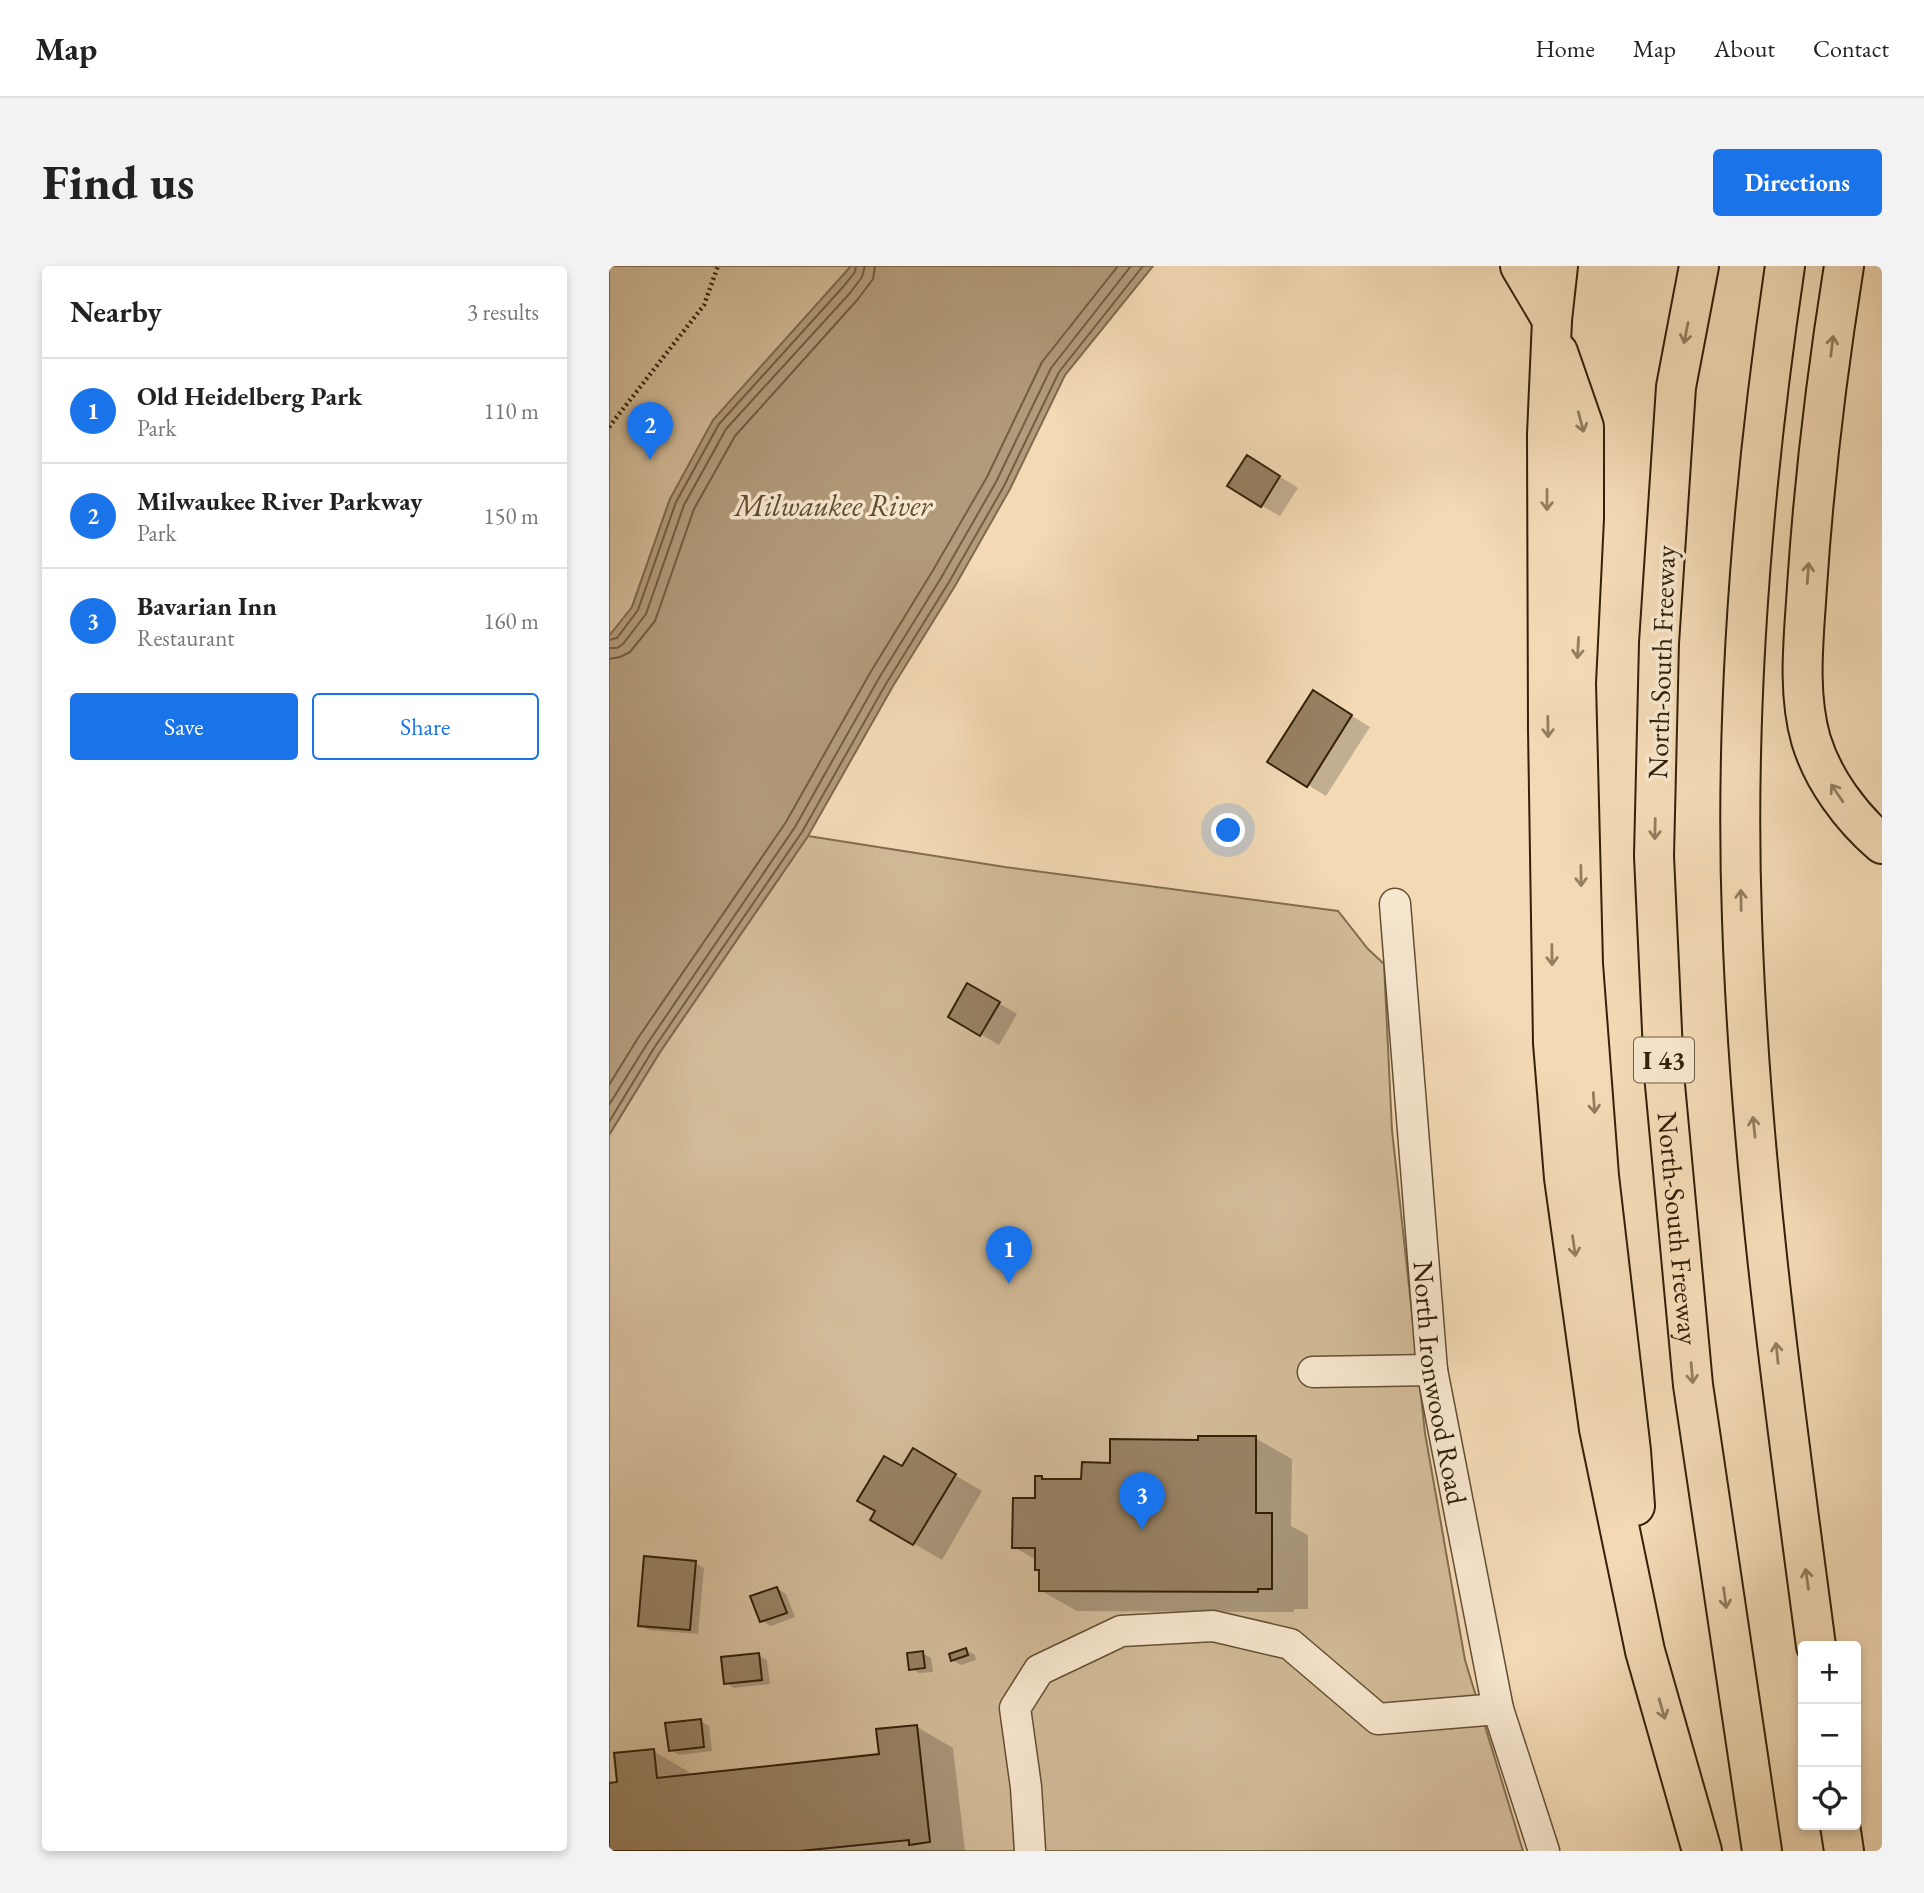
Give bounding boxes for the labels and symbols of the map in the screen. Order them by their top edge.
one-way arrow [1679,321,1692,344]
one-way arrow [1826,336,1839,358]
pin: 2 [627,402,673,460]
one-way arrow [1575,410,1588,432]
water label: Milwaukee River [732,486,933,525]
one-way arrow [1540,488,1554,511]
street label: North-South Freeway [1639,544,1683,780]
one-way arrow [1802,562,1815,584]
one-way arrow [1571,637,1584,659]
one-way arrow [1541,716,1555,739]
one-way arrow [1830,784,1845,803]
your location [1211,813,1245,847]
one-way arrow [1648,817,1662,840]
one-way arrow [1574,864,1588,887]
one-way arrow [1734,888,1748,911]
one-way arrow [1545,943,1558,966]
road number: I 43 [1634,1038,1694,1082]
one-way arrow [1588,1091,1601,1114]
street label: North-South Freeway [1650,1110,1707,1347]
one-way arrow [1748,1116,1761,1139]
pin: 1 [986,1226,1032,1284]
one-way arrow [1567,1234,1580,1257]
street label: North Ironwood Road [1405,1260,1476,1508]
one-way arrow [1770,1342,1783,1365]
one-way arrow [1686,1361,1699,1384]
pin: 3 [1119,1472,1165,1530]
one-way arrow [1800,1568,1813,1590]
one-way arrow [1719,1586,1732,1609]
one-way arrow [1656,1698,1669,1720]

